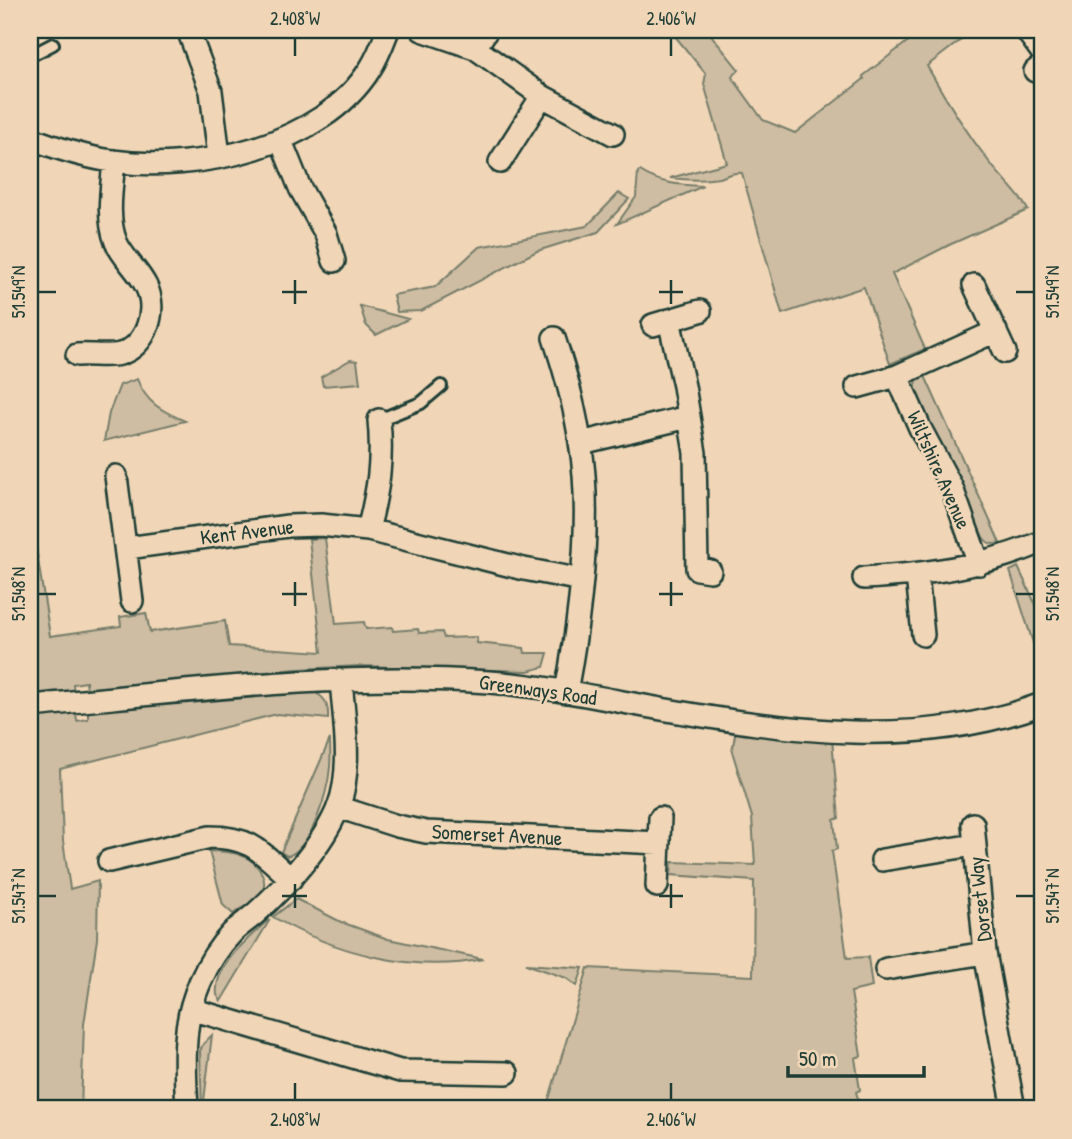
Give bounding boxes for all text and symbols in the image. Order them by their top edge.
text: 2.408°W [270,6,320,31]
text: 2.406°W [646,6,696,31]
text: 51.549°N [6,266,31,318]
text: 51.549°N [1040,266,1065,318]
street label: Wiltshire Avenue [900,406,978,534]
street label: Kent Avenue [198,511,295,552]
text: 51.548°N [6,567,31,621]
text: 51.548°N [1040,567,1065,621]
street label: Greenways Road [477,667,599,712]
street label: Somerset Avenue [431,817,563,852]
street label: Dorset Way [961,855,998,943]
text: 51.547°N [6,868,31,924]
text: 51.547°N [1040,868,1065,924]
scale bar [788,1034,925,1078]
text: 50 m [799,1044,836,1073]
text: 2.408°W [270,1107,320,1132]
text: 2.406°W [646,1107,696,1132]

